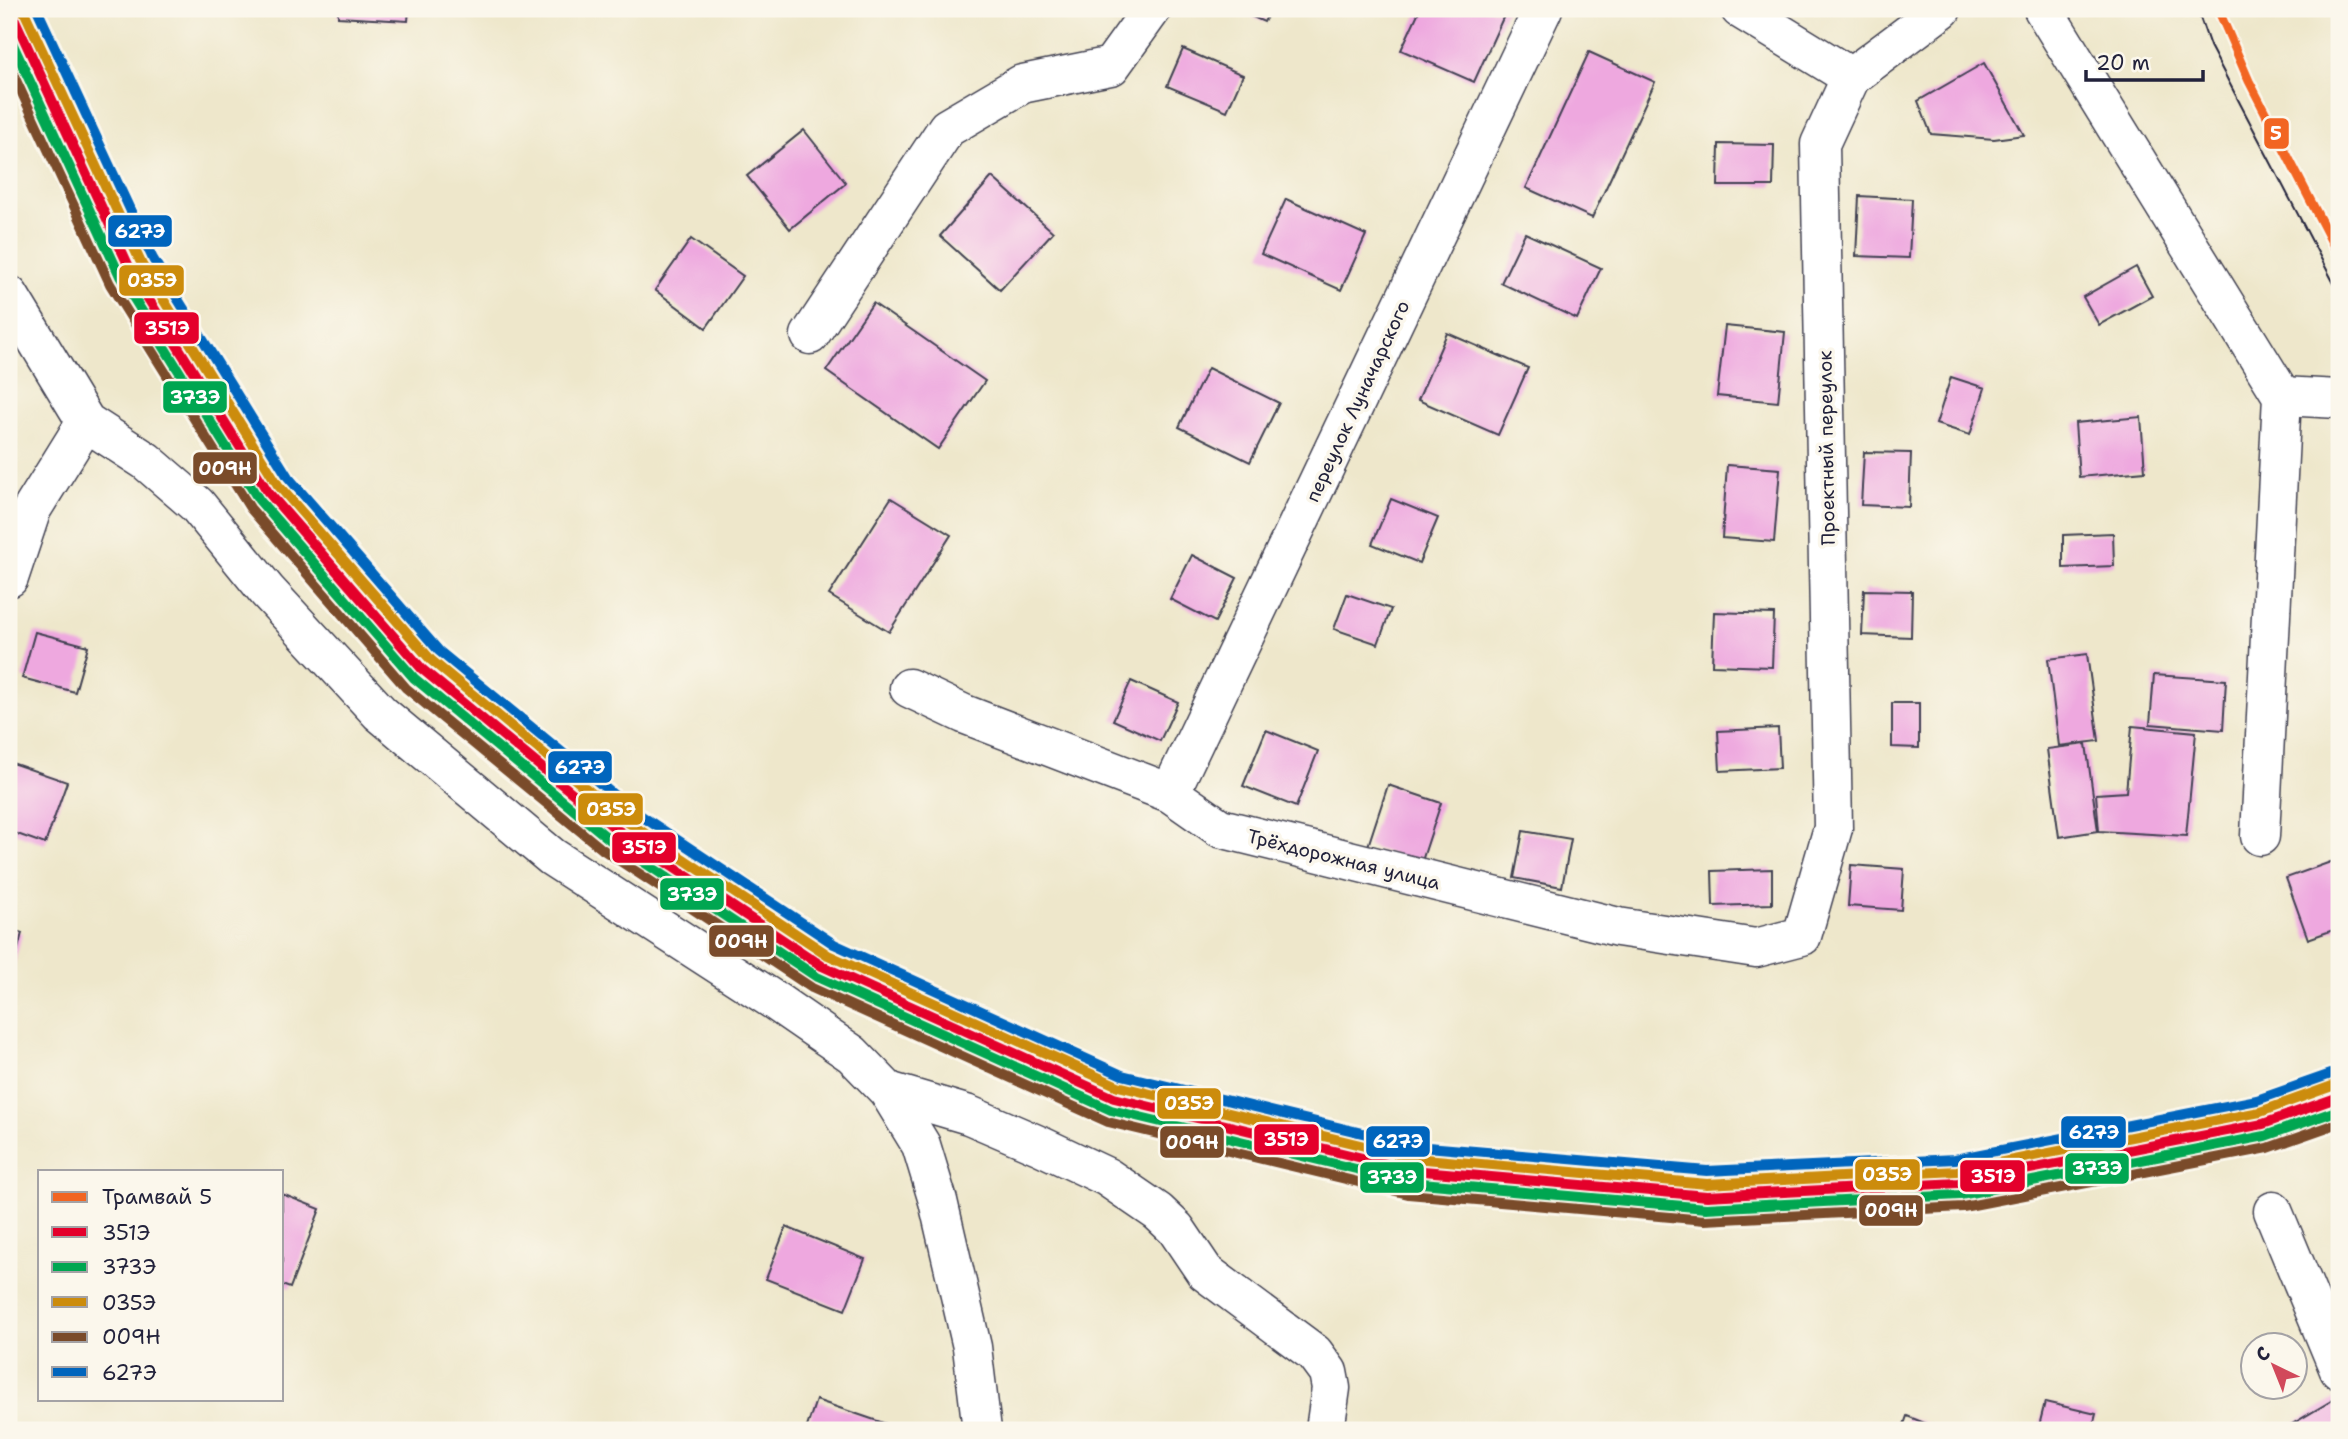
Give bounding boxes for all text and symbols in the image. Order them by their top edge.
scale bar [2086,38,2203,82]
text: 20 m [2096,49,2150,77]
line badge: 5 [2263,117,2290,150]
text: 5 [2270,121,2282,146]
line badge: 627Э [107,214,173,248]
text: 627Э [115,219,165,244]
line badge: 035Э [118,264,185,297]
text: 035Э [127,268,177,293]
street label: переулок Луначарского [1300,296,1415,506]
line badge: 351Э [133,311,200,345]
text: 351Э [144,316,190,341]
street label: Проектный переулок [1812,350,1841,546]
line badge: 373Э [162,380,228,414]
text: 373Э [170,385,220,410]
line badge: 009Н [192,451,258,485]
text: 009Н [198,456,252,481]
line badge: 627Э [547,750,613,784]
text: 627Э [555,755,605,780]
line badge: 035Э [577,792,644,826]
text: 035Э [586,797,636,822]
street label: Трёхдорожная улица [1245,823,1443,896]
line badge: 351Э [611,831,677,864]
text: 351Э [621,835,667,860]
line badge: 373Э [659,877,725,911]
text: 373Э [667,882,717,907]
line badge: 009Н [708,924,775,958]
text: 009Н [714,929,768,954]
line badge: 035Э [1156,1087,1222,1120]
text: 035Э [1164,1091,1214,1116]
line badge: 627Э [2060,1115,2127,1149]
text: 627Э [2069,1120,2119,1145]
line badge: 351Э [1253,1123,1320,1156]
line badge: 009Н [1159,1125,1225,1159]
line badge: 627Э [1365,1125,1431,1158]
text: 351Э [1263,1127,1309,1152]
text: 627Э [1373,1129,1423,1154]
text: 009Н [1165,1130,1219,1155]
line badge: 373Э [2064,1152,2130,1185]
text: 373Э [2072,1156,2122,1181]
line badge: 035Э [1854,1158,1921,1191]
line badge: 351Э [1959,1159,2026,1193]
line badge: 373Э [1359,1161,1425,1194]
text: 035Э [1862,1162,1912,1187]
text: 351Э [1970,1164,2016,1189]
text: 373Э [1367,1165,1417,1190]
legend [38,1170,284,1400]
text: Трамвай 5 [102,1183,212,1211]
line badge: 009Н [1858,1194,1924,1227]
text: 009Н [1864,1198,1918,1223]
text: 351Э [102,1219,150,1247]
text: 373Э [102,1253,156,1281]
text: 035Э [102,1289,156,1317]
text: 009Н [102,1323,161,1351]
north arrow [2240,1330,2310,1400]
text: С [2250,1341,2276,1367]
text: 627Э [102,1359,157,1387]

